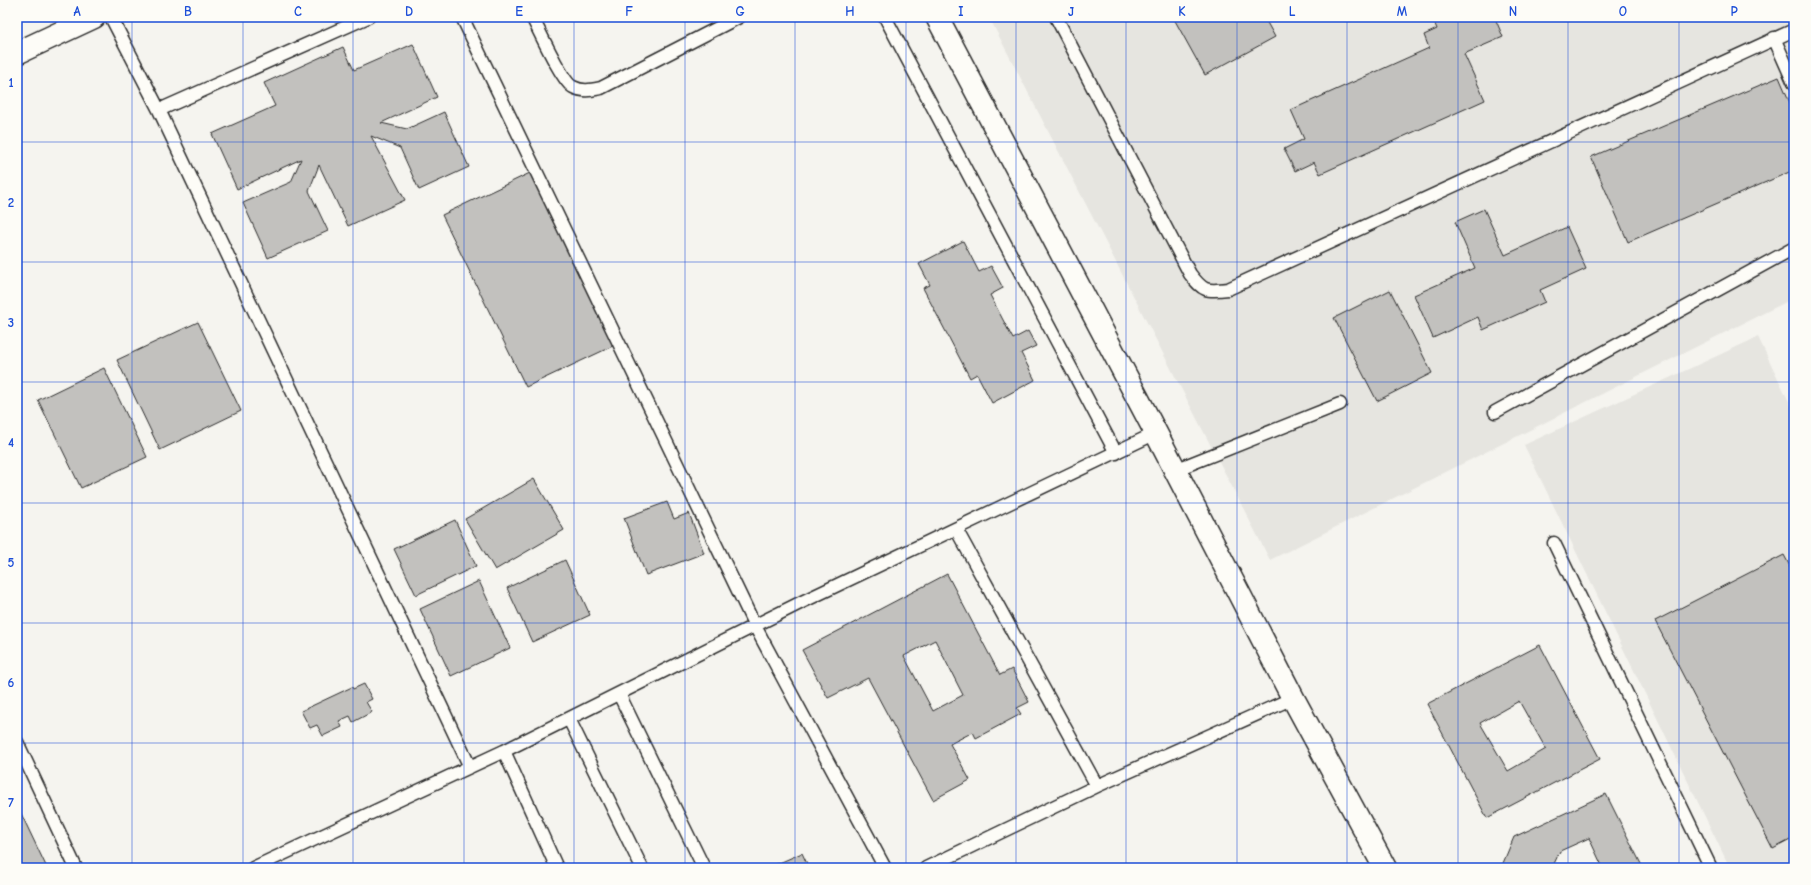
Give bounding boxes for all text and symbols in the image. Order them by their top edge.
text: A [73,4,81,19]
text: B [184,4,192,19]
text: C [294,4,302,19]
text: D [405,4,413,19]
text: E [515,4,523,19]
text: F [625,4,633,19]
text: G [735,4,745,19]
text: H [845,4,855,19]
text: I [958,4,964,19]
text: J [1068,4,1074,19]
text: K [1178,4,1186,19]
text: L [1289,4,1296,19]
text: M [1397,4,1408,19]
text: N [1509,4,1517,19]
text: O [1619,4,1627,19]
text: P [1730,4,1738,19]
text: 1 [8,75,14,90]
text: 2 [8,195,14,210]
text: 3 [8,315,14,330]
text: 4 [8,435,14,450]
text: 5 [8,555,15,570]
text: 6 [8,675,15,690]
text: 7 [8,795,14,810]

